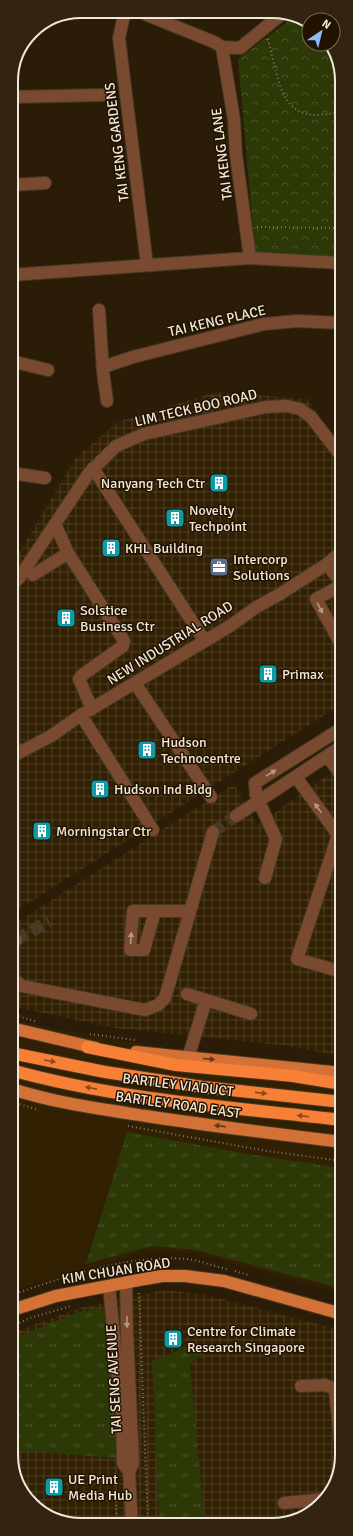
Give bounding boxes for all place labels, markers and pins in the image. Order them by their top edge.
building icon: Nanyang Tech Ctr [208,472,230,494]
place label: Nanyang Tech Ctr [101,475,206,492]
place label: Novelty Techpoint [189,502,247,535]
building icon: Novelty Techpoint [164,507,186,529]
building icon: KHL Building [100,537,122,559]
place label: KHL Building [125,540,203,557]
place label: Intercorp Solutions [233,551,290,584]
office icon: Intercorp Solutions [208,556,230,578]
place label: Solstice Business Ctr [80,602,155,635]
building icon: Solstice Business Ctr [55,607,77,629]
building icon: Primax [257,663,279,685]
place label: Primax [282,666,324,683]
place label: Hudson Technocentre [161,734,241,767]
building icon: Hudson Technocentre [136,739,158,761]
building icon: Hudson Ind Bldg [89,778,111,800]
place label: Hudson Ind Bldg [114,781,212,798]
building icon: Morningstar Ctr [31,820,53,842]
place label: Morningstar Ctr [56,823,152,840]
place label: Centre for Climate Research Singapore [187,1323,305,1356]
building icon: Centre for Climate Research Singapore [162,1328,184,1350]
place label: UE Print Media Hub [68,1471,132,1504]
building icon: UE Print Media Hub [43,1476,65,1498]

